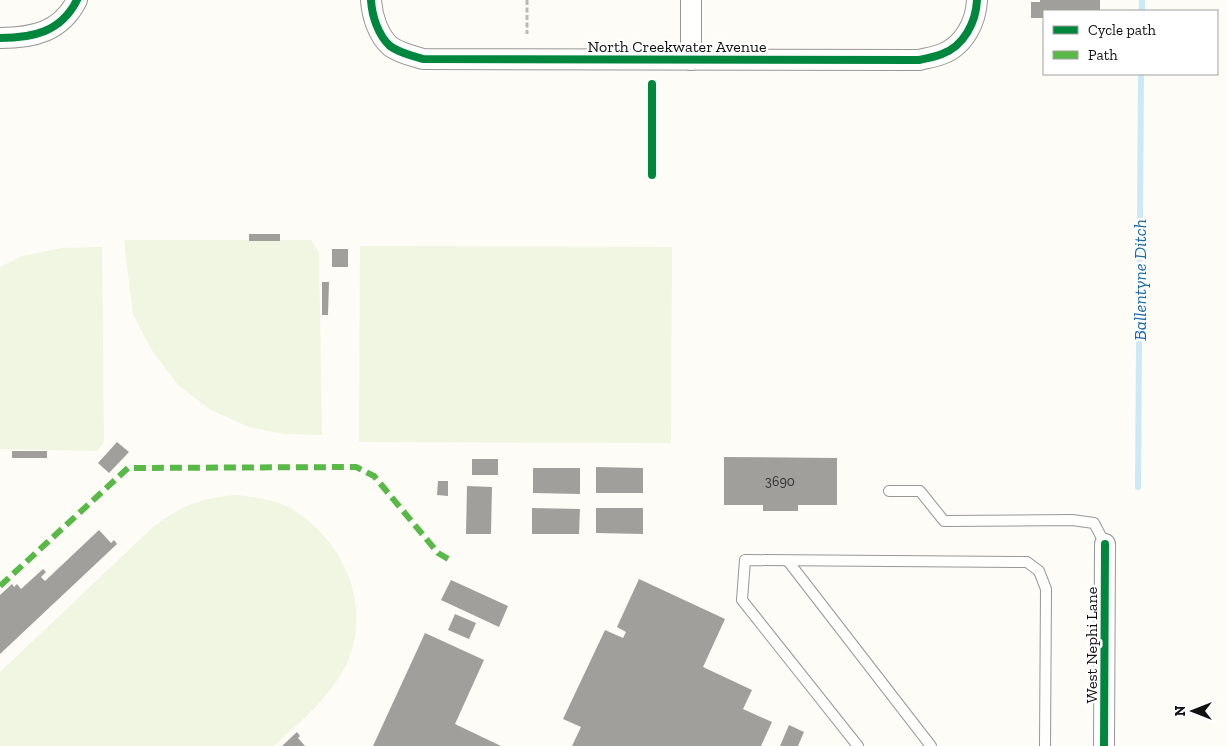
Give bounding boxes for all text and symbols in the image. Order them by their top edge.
legend [1043,10,1218,75]
text: Cycle path [1088,21,1157,39]
street label: North Creekwater Avenue [588,37,766,56]
text: Path [1088,46,1118,64]
water label: Ballentyne Ditch [1129,219,1151,341]
house number: 3690 [765,473,795,490]
street label: West Nephi Lane [1082,587,1101,703]
north arrow [1168,686,1218,736]
text: N [1172,705,1189,716]

